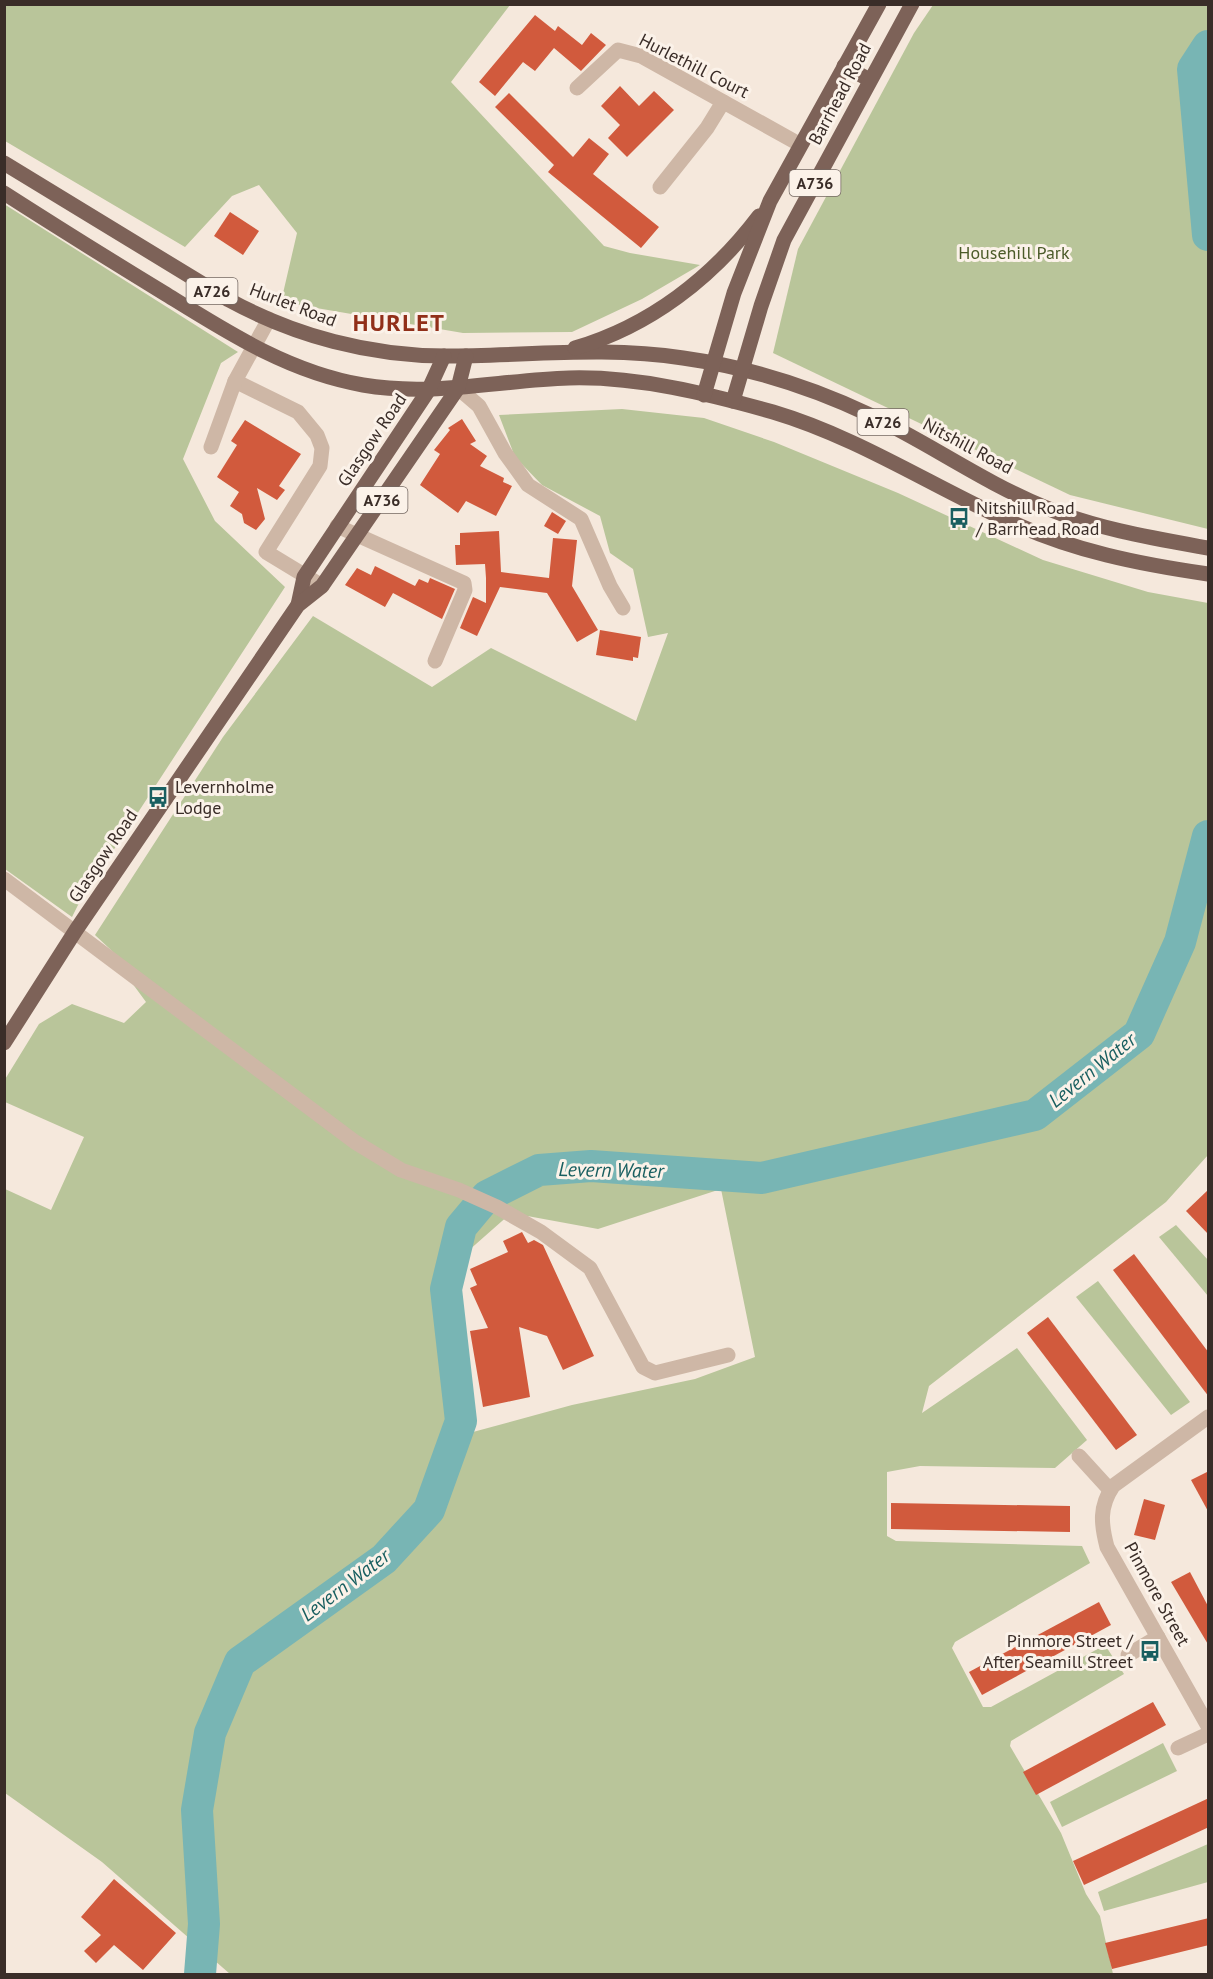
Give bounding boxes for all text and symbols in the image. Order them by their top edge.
street label: Hurlethill Court [635,28,753,103]
street label: Barrhead Road [803,39,876,149]
road number: A736 [790,170,840,196]
park label: Househill Park [958,241,1070,264]
street label: Hurlet Road [246,277,340,332]
road number: A726 [186,278,238,304]
district label: HURLET [353,307,445,338]
street label: Glasgow Road [332,389,411,491]
road number: A726 [858,409,908,435]
street label: Nitshill Road [919,412,1017,479]
road number: A736 [356,487,407,513]
place label: Nitshill Road / Barrhead Road [975,496,1099,540]
bus stop icon: Nitshill Road / Barrhead Road [947,506,971,530]
place label: Levernholme Lodge [175,775,274,819]
bus stop icon: Levernholme Lodge [146,785,170,809]
street label: Glasgow Road [63,805,142,907]
water label: Levern Water [1043,1026,1142,1113]
water label: Levern Water [558,1156,665,1184]
street label: Pinmore Street [1119,1538,1195,1650]
water label: Levern Water [295,1542,396,1627]
place label: Pinmore Street / After Seamill Street [983,1629,1135,1673]
bus stop icon: Pinmore Street / After Seamill Street [1138,1639,1162,1663]

